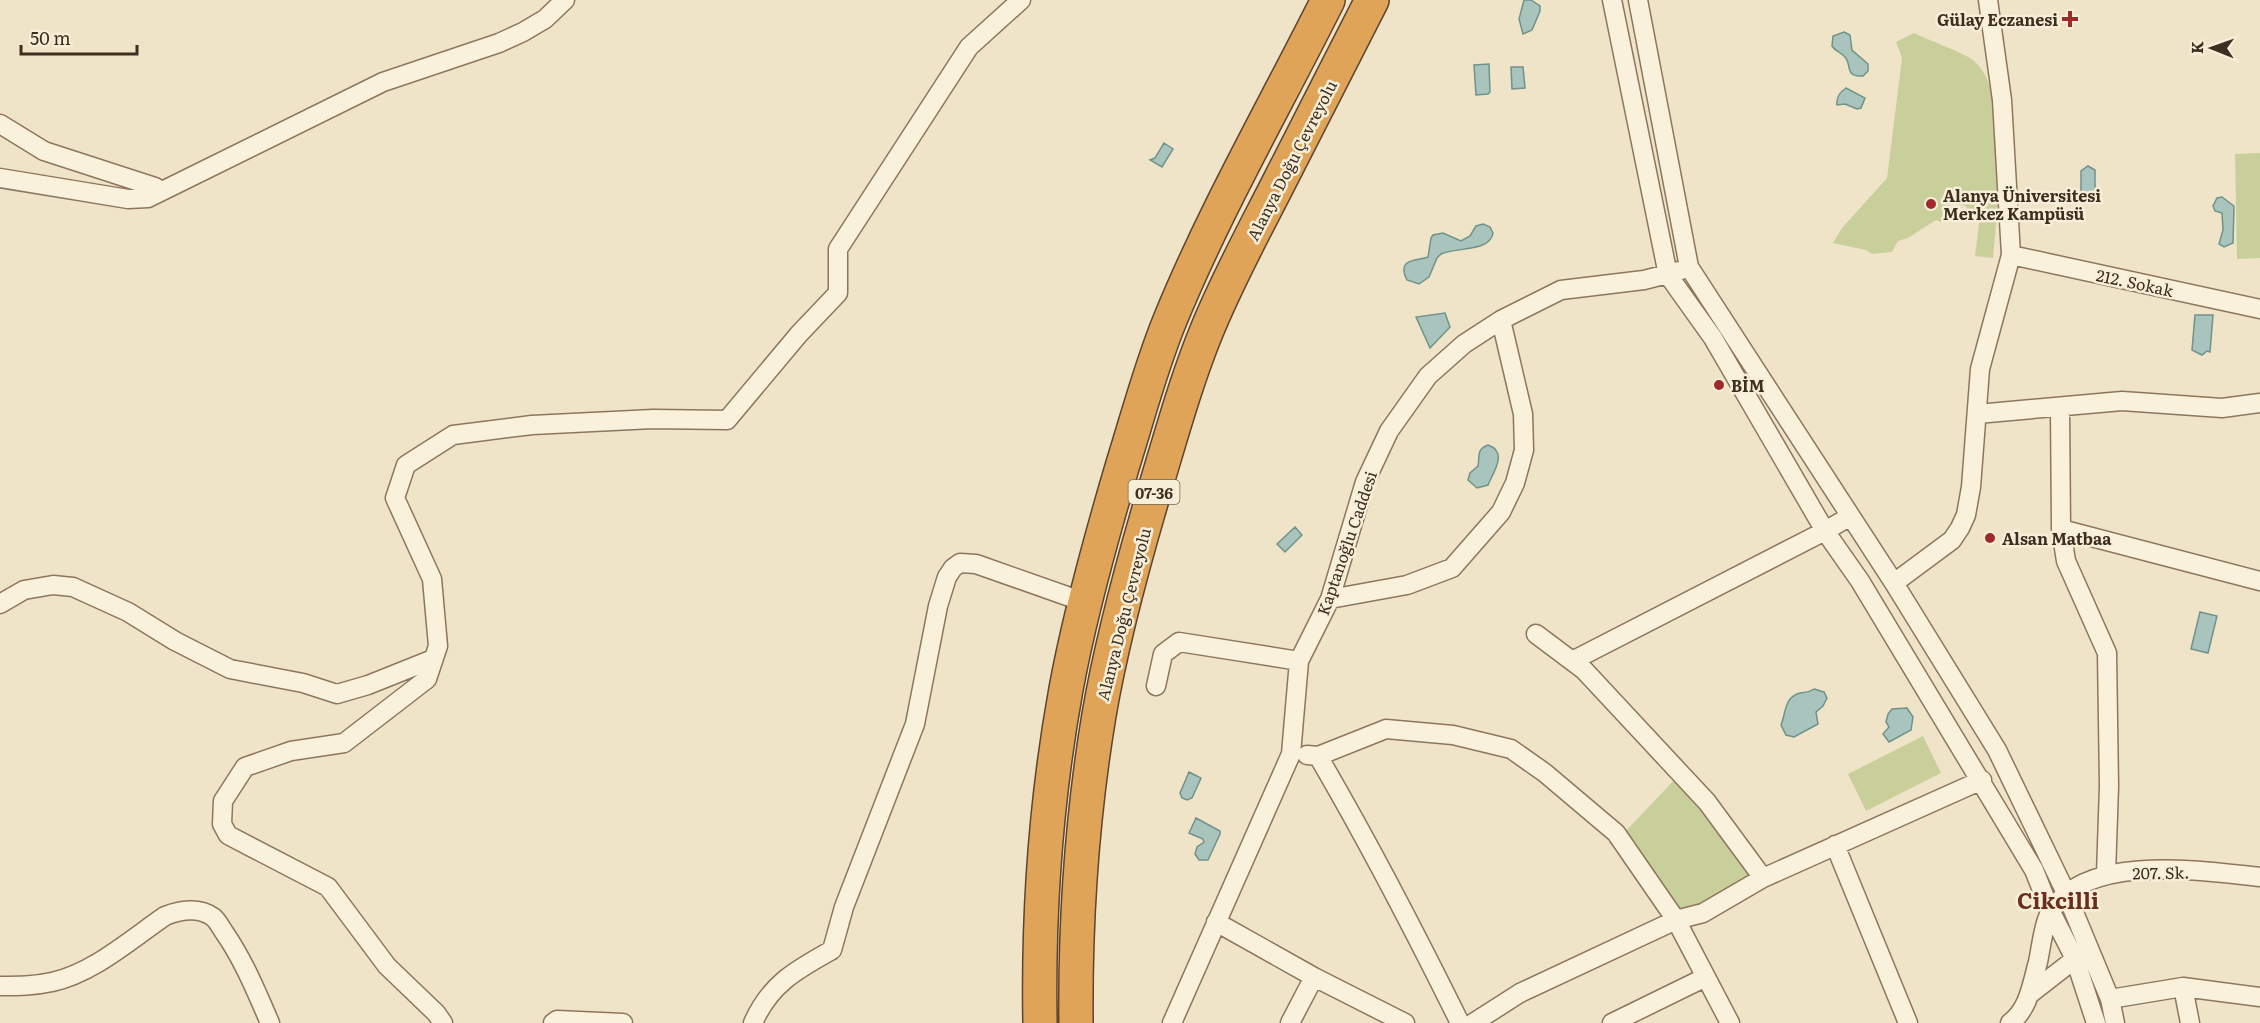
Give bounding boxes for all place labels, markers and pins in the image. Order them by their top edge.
place label: Gülay Eczanesi [1937,7,2058,31]
marker: Gülay Eczanesi [2063,12,2077,26]
place label: Alanya Üniversitesi Merkez Kampüsü [1943,183,2101,225]
marker: Alanya Üniversitesi Merkez Kampüsü [1924,197,1938,211]
place label: BİM [1731,373,1765,397]
marker: BİM [1712,378,1726,392]
place label: Alsan Matbaa [2002,526,2112,550]
marker: Alsan Matbaa [1983,531,1997,545]

